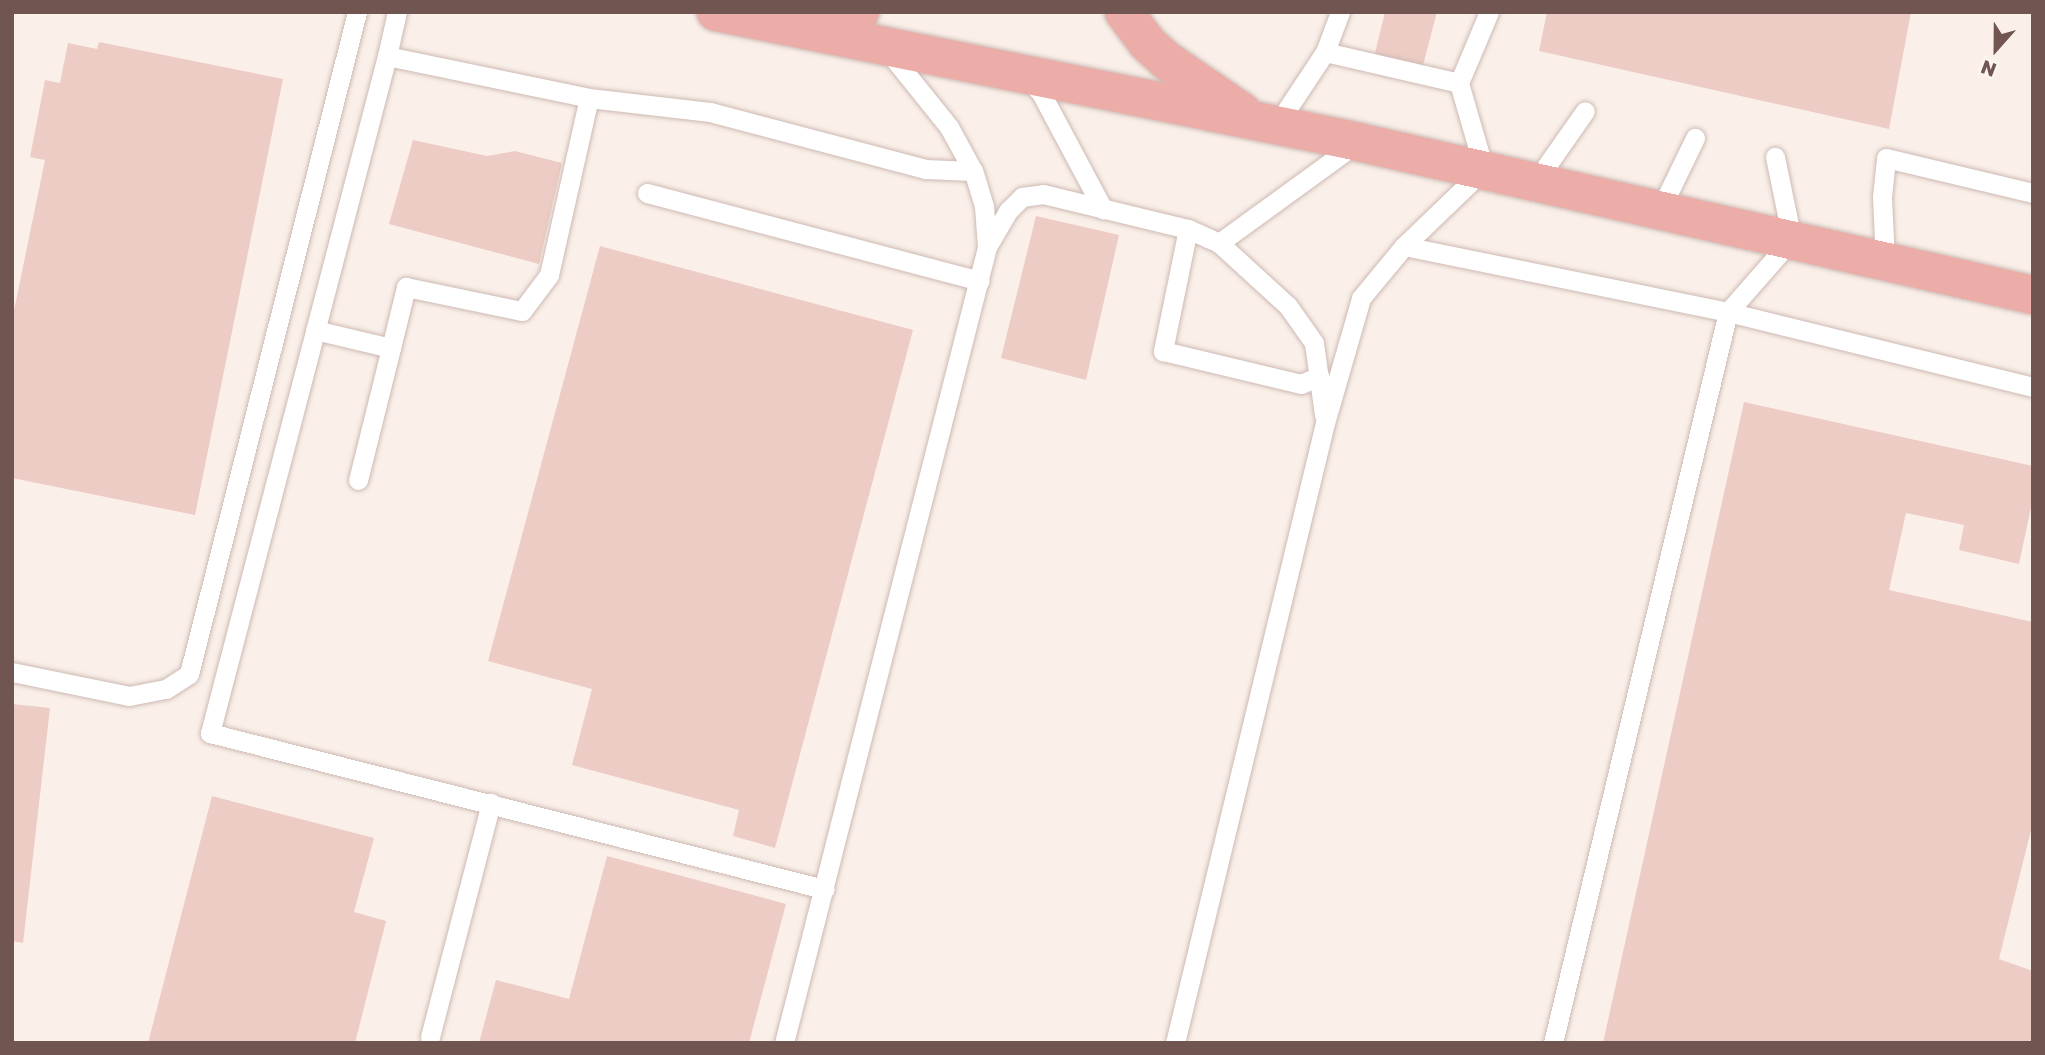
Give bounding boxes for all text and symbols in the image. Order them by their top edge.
north arrow [1961,14,2031,84]
text: N [1977,56,1999,82]

